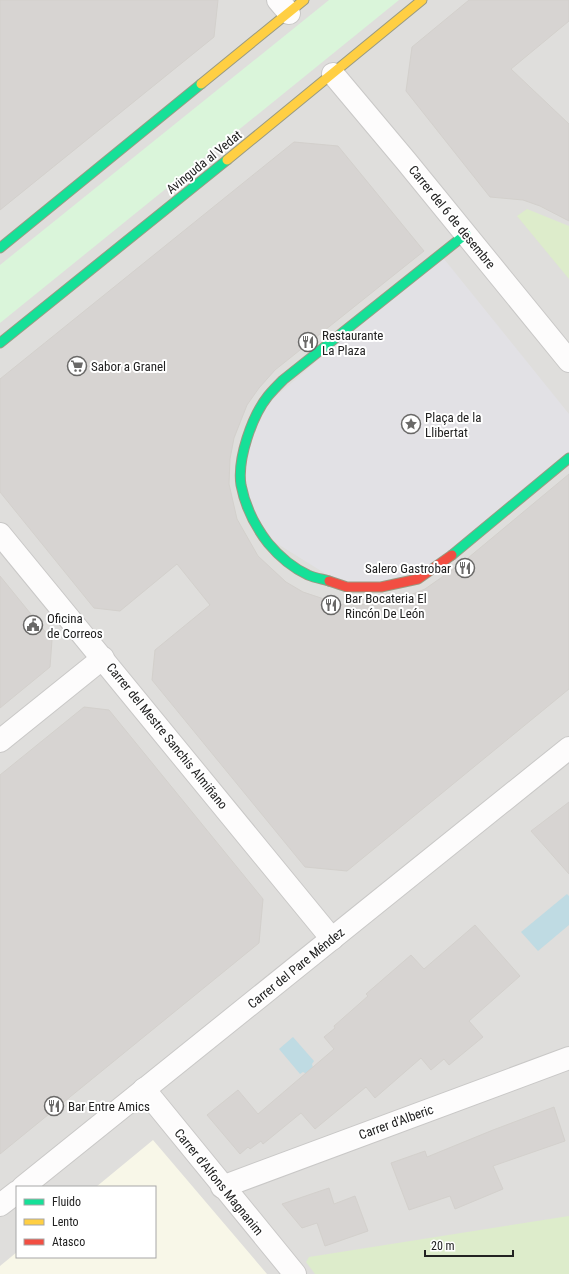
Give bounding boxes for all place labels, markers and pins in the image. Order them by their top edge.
place label: Restaurante La Plaza [322,328,383,358]
restaurant icon: Restaurante La Plaza [297,331,319,353]
supermarket icon: Sabor a Granel [66,355,88,377]
place label: Sabor a Granel [91,359,166,374]
place label: Plaça de la Llibertat [425,410,481,440]
place icon: Plaça de la Llibertat [400,413,422,435]
restaurant icon: Salero Gastrobar [454,557,476,579]
place label: Salero Gastrobar [365,561,451,576]
place label: Bar Bocateria El Rincón De León [345,591,427,621]
restaurant icon: Bar Bocateria El Rincón De León [320,594,342,616]
place label: Oficina de Correos [47,611,103,641]
public building icon: Oficina de Correos [22,614,44,636]
restaurant icon: Bar Entre Amics [43,1095,65,1117]
place label: Bar Entre Amics [68,1099,150,1114]

